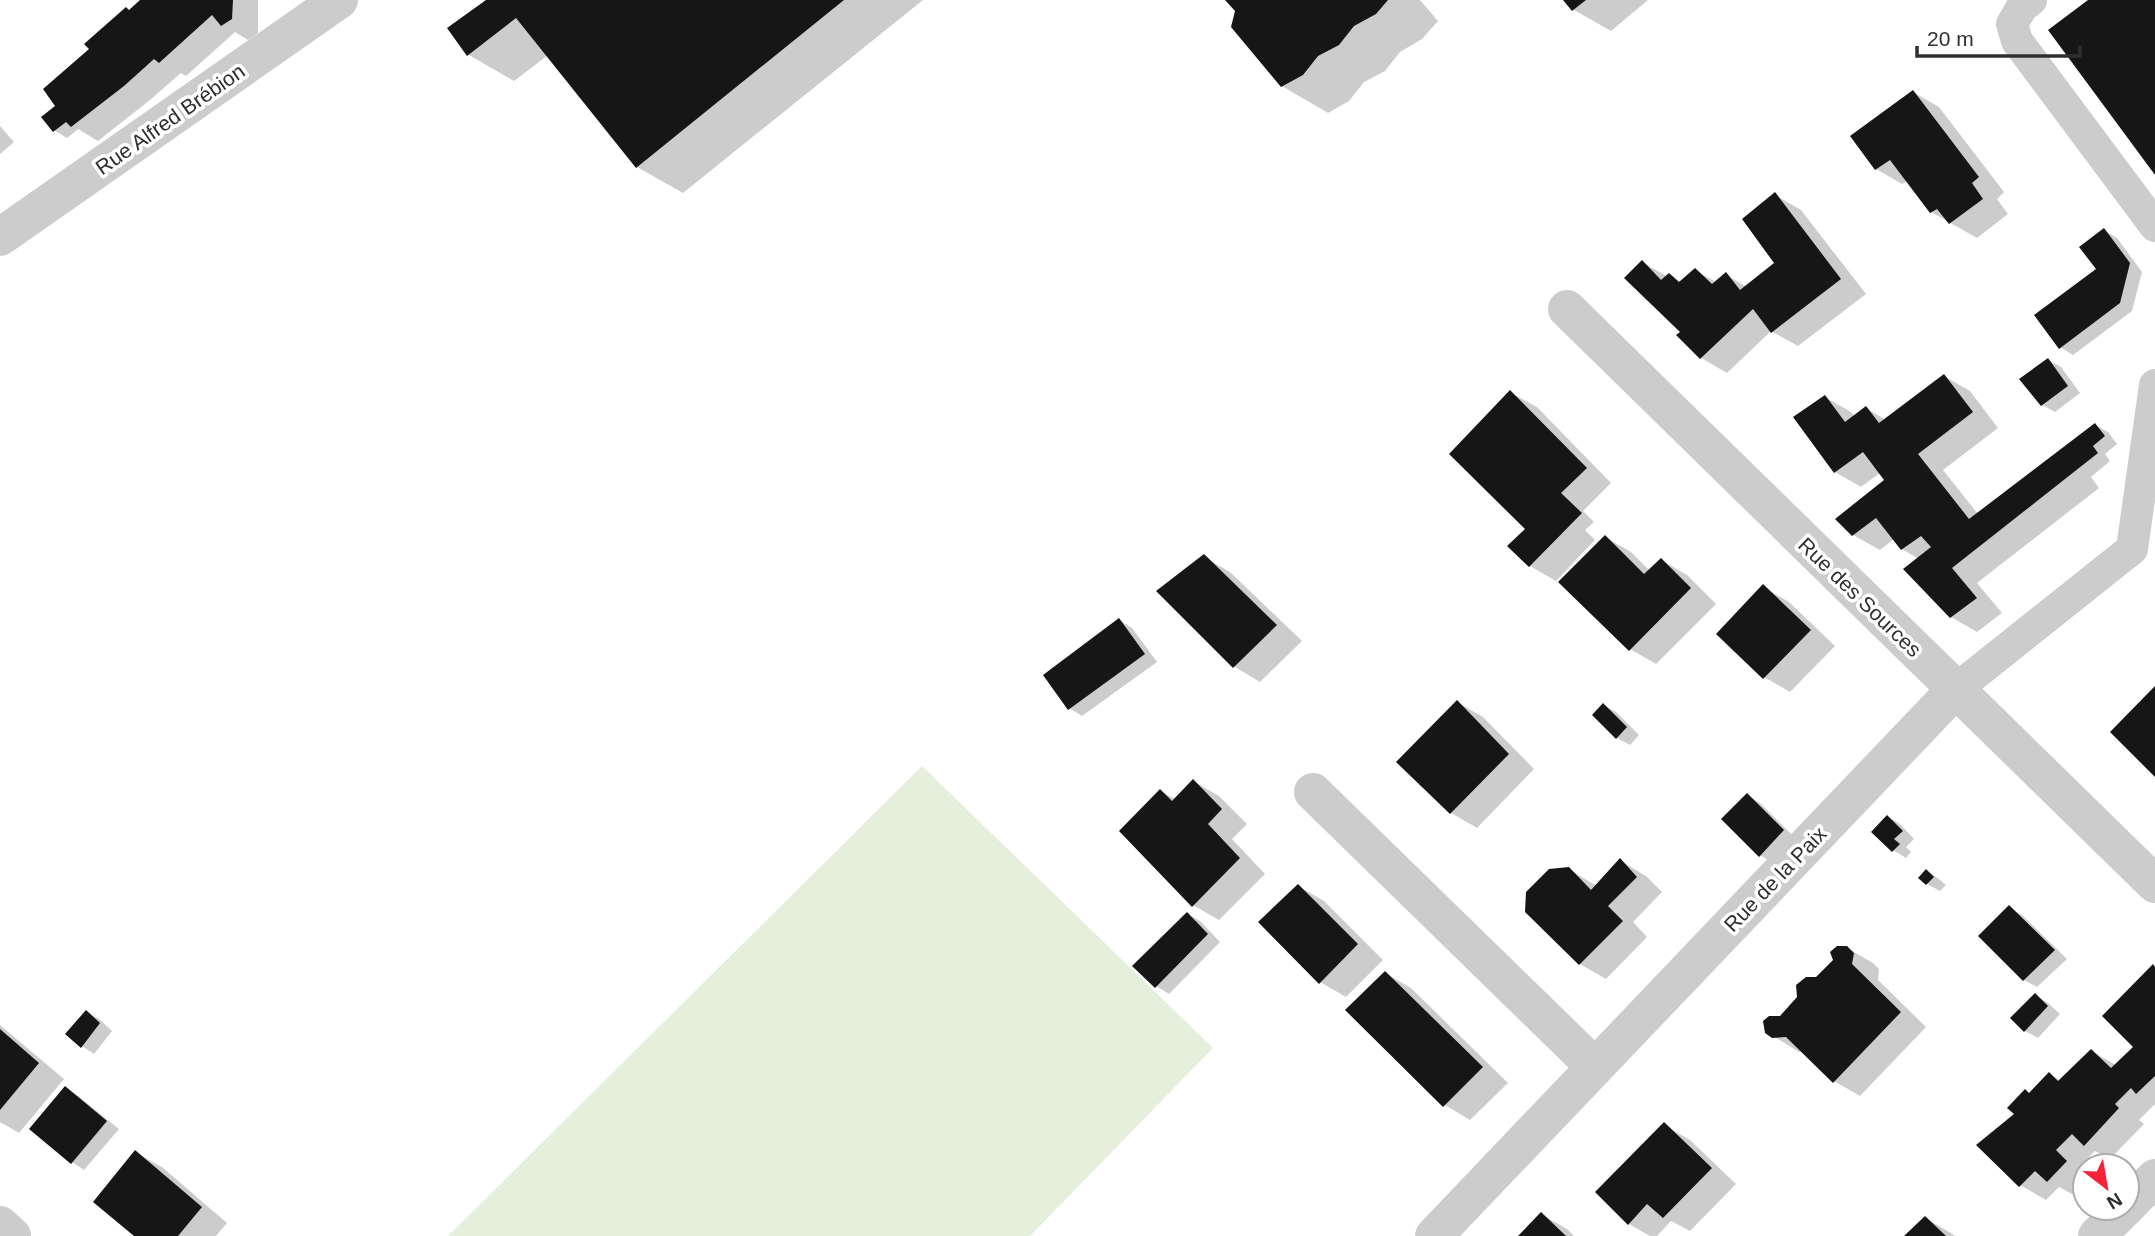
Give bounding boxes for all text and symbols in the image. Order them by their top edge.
scale bar [1917,14,2080,58]
text: 20 m [1927,27,1974,50]
street label: Rue Alfred Brébion [91,59,249,179]
street label: Rue des Sources [1794,533,1926,661]
street label: Rue de la Paix [1719,822,1831,936]
north arrow [2071,1152,2141,1222]
text: N [2103,1189,2126,1214]

